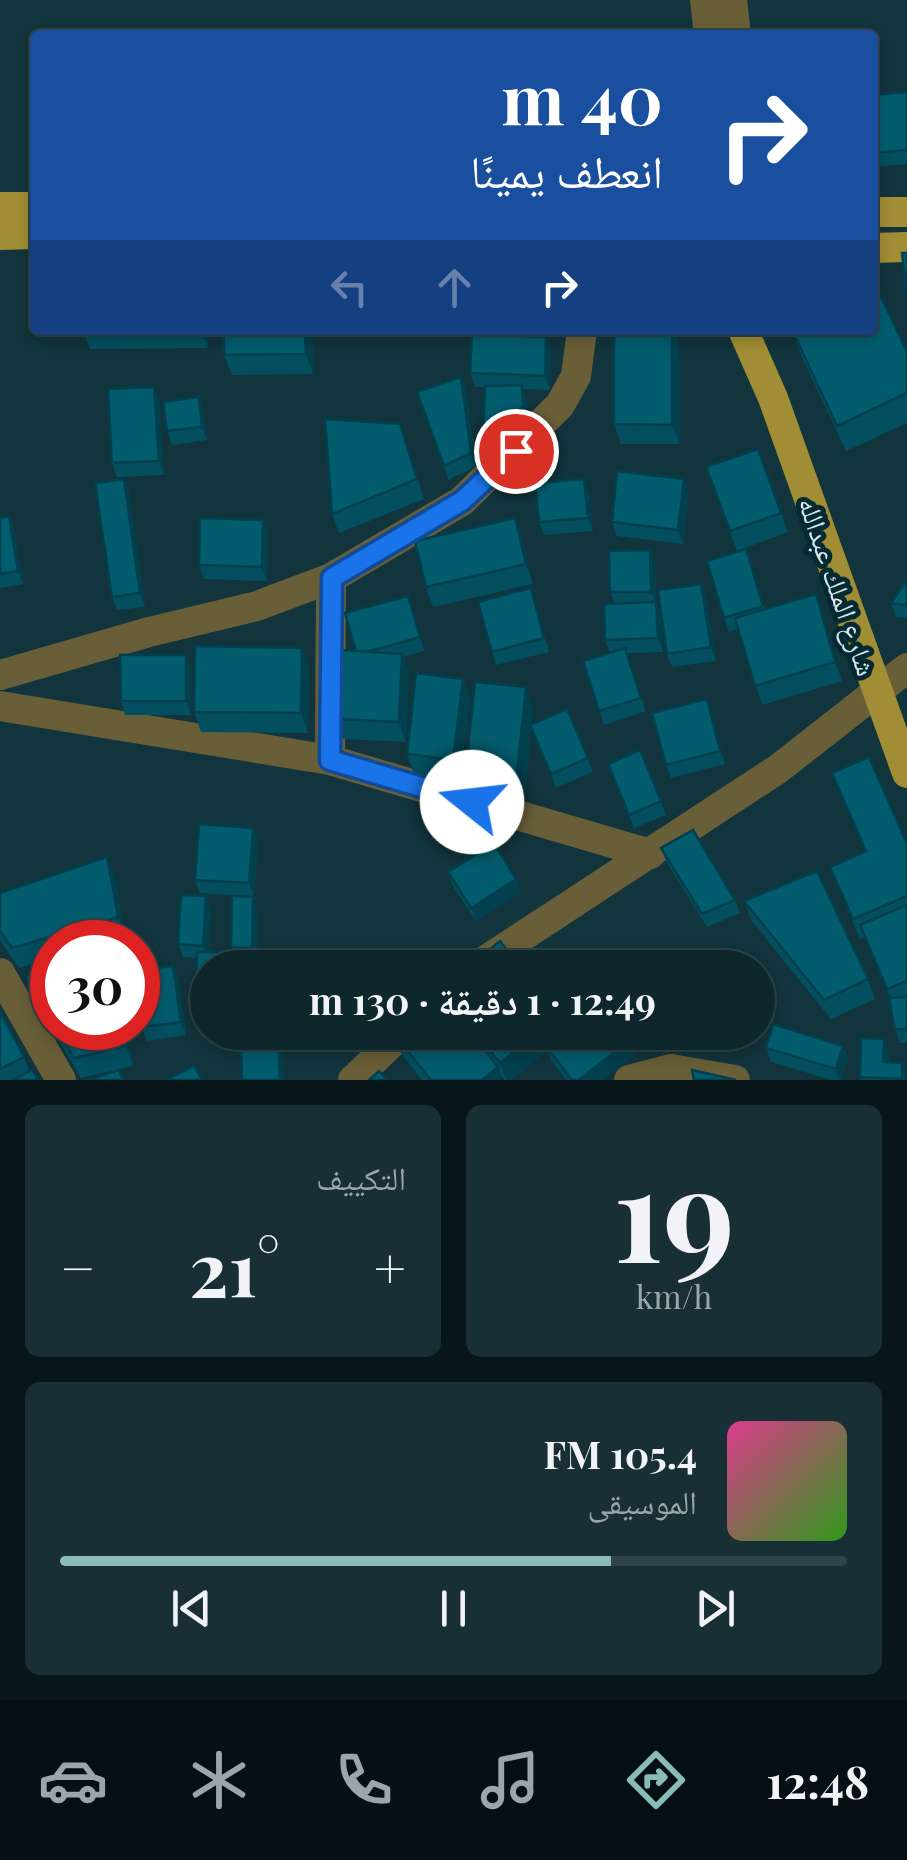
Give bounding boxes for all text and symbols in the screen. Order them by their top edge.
text: 40 m [501,49,663,143]
icon: right [698,70,828,200]
text: انعطف يمينًا [470,139,663,199]
icon: left [322,260,377,315]
icon: ahead [427,260,482,315]
icon: right [532,260,587,315]
pin [474,409,559,494]
icon: arrive [489,424,544,479]
street label: شارع الملك عبدالله [790,492,887,681]
position arrow [420,750,524,854]
speed limit sign: 30 [30,920,160,1050]
text: 12:49 · 1 دقيقة · 130 m [309,974,656,1025]
text: 19 [613,1122,735,1296]
text: التكييف [316,1155,406,1198]
text: 21° [189,1216,280,1316]
text: − [60,1229,96,1303]
text: + [374,1229,406,1303]
text: km/h [636,1274,712,1317]
text: 105.4 FM [544,1428,697,1479]
text: الموسيقى [587,1479,697,1522]
icon: previous [164,1581,219,1636]
icon: pause [426,1581,481,1636]
icon: next [688,1581,743,1636]
icon: car [38,1745,108,1815]
icon: climate [184,1745,254,1815]
icon: phone [329,1745,399,1815]
icon: music [475,1745,545,1815]
icon: directions [621,1745,691,1815]
text: 12:48 [766,1750,869,1810]

